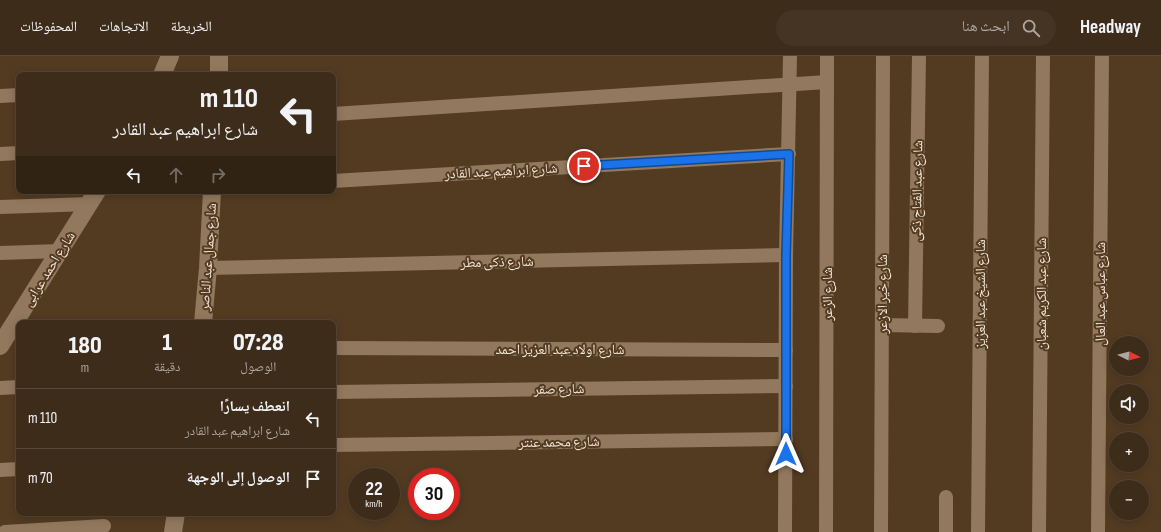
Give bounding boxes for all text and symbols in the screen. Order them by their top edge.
search box [776,10,1056,46]
text: Headway [1080,16,1141,39]
text: ابحث هنا [962,17,1010,36]
icon: search [1020,17,1042,39]
text: المحفوظات [20,18,77,35]
text: الاتجاهات [99,18,149,35]
text: الخريطة [171,18,212,35]
text: 110 m [200,82,258,115]
icon: left [272,88,324,140]
text: شارع ابراهيم عبد القادر [112,119,258,140]
street label: شارع عبد الفتاح ذكى [908,140,927,242]
pin [567,149,601,183]
icon: arrive [573,155,595,177]
street label: شارع ابراهيم عبد القادر [443,160,558,184]
icon: left [123,164,145,186]
icon: ahead [165,164,187,186]
icon: right [207,164,229,186]
street label: شارع جمال عبد الناصر [196,202,221,313]
street label: شارع احمد عرابى [19,228,80,310]
street label: شارع عبد الكريم شعبان [1033,238,1051,350]
street label: شارع الشيخ عبد العزيز [972,239,990,350]
street label: شارع عباس عبد العال [1092,242,1110,346]
street label: شارع ذكى مطر [459,253,534,272]
street label: شارع خير الازعر [874,254,892,335]
street label: شارع الزعر [819,267,837,322]
text: 1 [162,328,172,357]
text: 07:28 [233,328,284,357]
text: 180 [68,331,102,360]
north arrow [1109,336,1149,376]
map controls [1109,336,1149,520]
street label: شارع اولاد عبد العزيز احمد [495,341,625,359]
text: دقيقة [154,359,181,375]
text: الوصول [240,359,276,375]
text: m [81,360,89,376]
street label: شارع صقر [532,380,585,399]
button: sound [1109,384,1149,424]
text: انعطف يسارًا [220,397,290,416]
icon: left [302,408,324,430]
text: 110 m [28,409,57,428]
text: شارع ابراهيم عبد القادر [185,423,290,439]
button: + [1109,432,1149,472]
street label: شارع محمد عنتر [517,433,600,452]
position arrow [765,433,807,475]
text: الوصول إلى الوجهة [187,468,290,487]
icon: arrive [302,468,324,490]
speed limit sign: 30 [408,468,460,520]
text: 70 m [28,469,53,488]
text: 22 [365,477,383,501]
button: − [1109,480,1149,520]
text: km/h [365,498,383,510]

